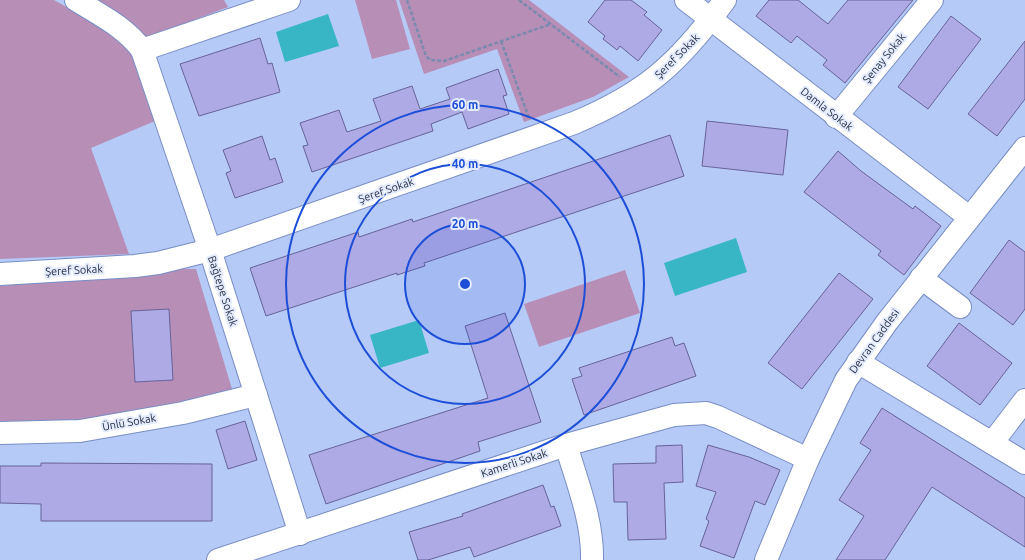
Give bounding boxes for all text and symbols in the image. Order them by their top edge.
street label: Şenay Sokak [860,30,908,85]
street label: Şeref Sokak [652,31,702,81]
street label: Damla Sokak [799,85,856,133]
text: 60 m [452,98,478,111]
text: 40 m [452,157,478,170]
street label: Şeref Sokak [357,175,416,205]
text: 20 m [452,217,478,230]
street label: Bağtepe Sokak [206,254,240,328]
street label: Şeref Sokak [45,262,104,278]
centre of rings [458,277,472,291]
street label: Devran Caddesi [847,306,901,376]
street label: Ünlü Sokak [101,411,157,433]
street label: Kamerli Sokak [479,446,549,479]

